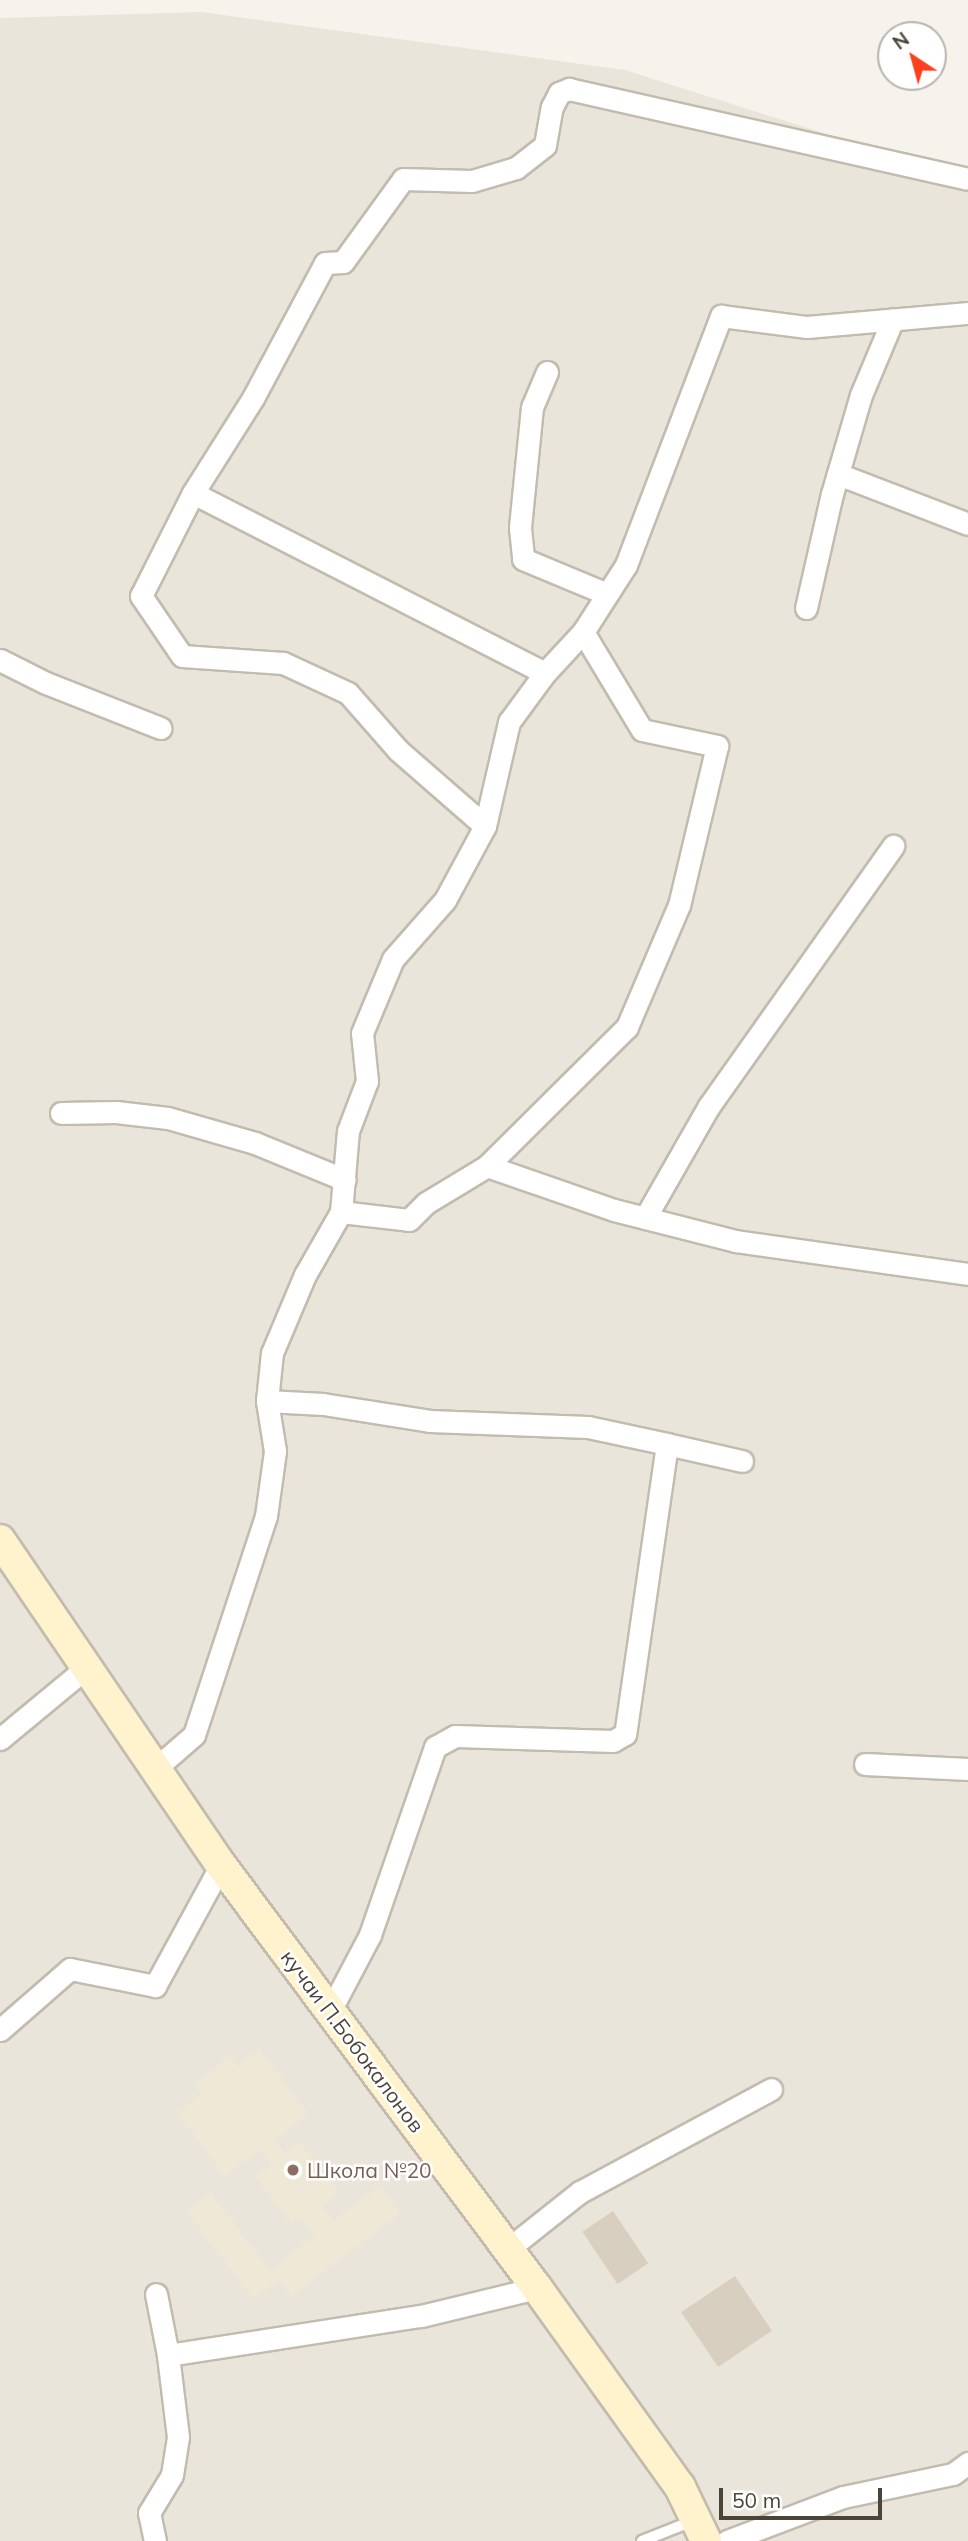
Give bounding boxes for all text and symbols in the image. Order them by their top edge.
north arrow [877,21,947,91]
text: N [888,27,914,55]
street label: кучаи П.Бобокалонов [276,1945,430,2137]
place label: Школа №20 [307,2157,432,2183]
marker: Школа №20 [285,2162,301,2178]
scale bar [723,2474,886,2518]
text: 50 m [732,2487,781,2513]

